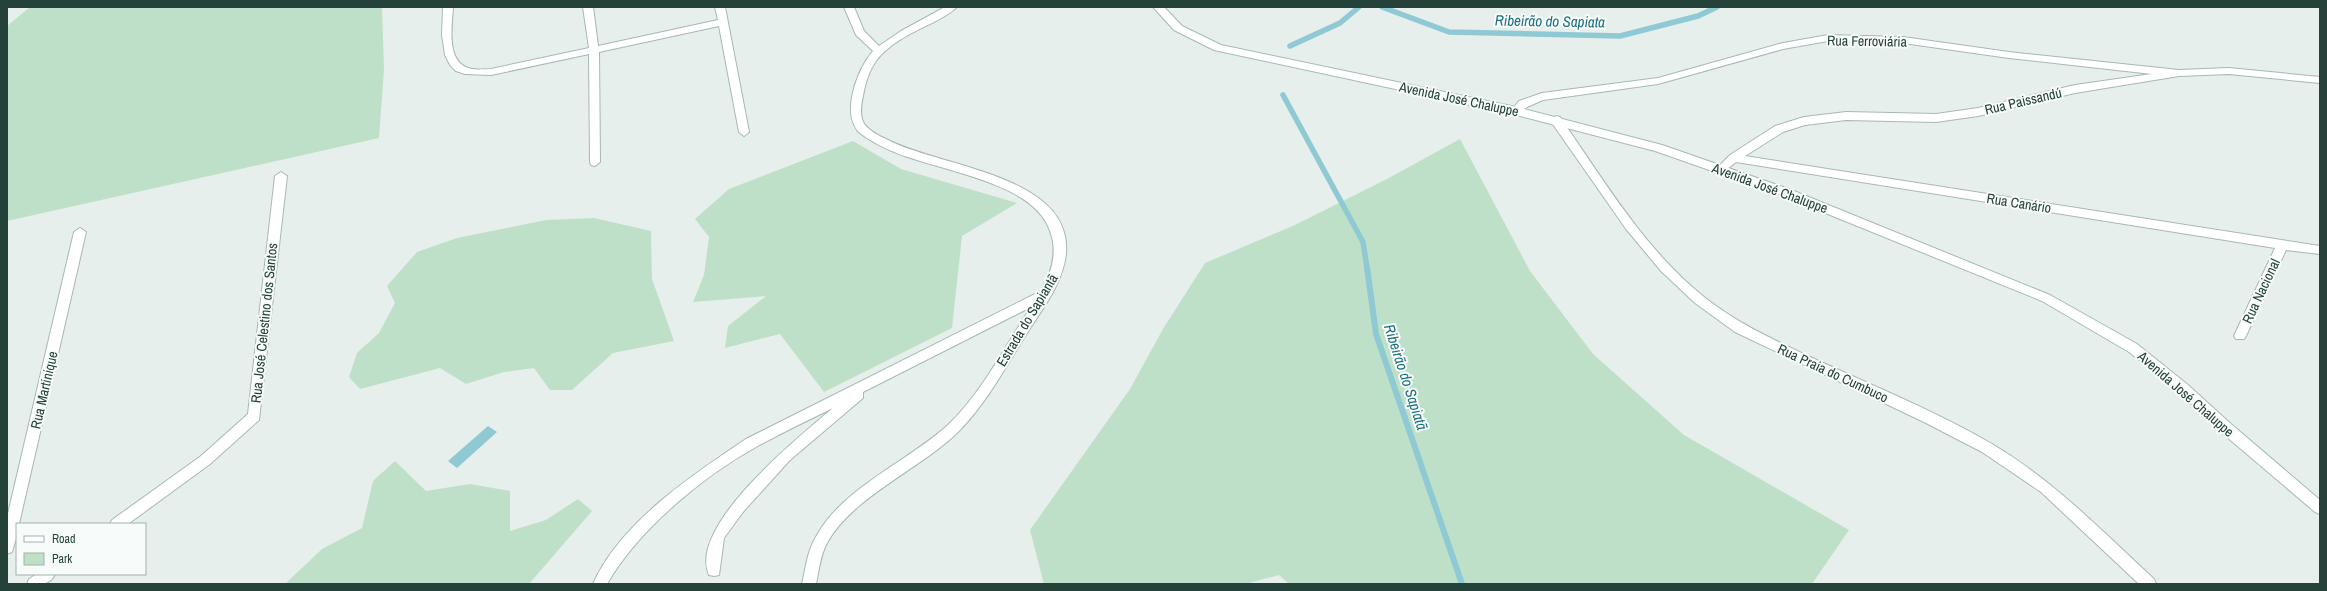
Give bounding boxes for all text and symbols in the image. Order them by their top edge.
water label: Ribeirão do Sapiata [1495,10,1605,32]
street label: Rua Ferroviária [1827,31,1908,51]
street label: Avenida José Chaluppe [1397,77,1520,120]
street label: Rua Paissandú [1983,83,2063,119]
street label: Avenida José Chaluppe [1709,158,1830,217]
street label: Rua Canário [1985,189,2053,217]
street label: Rua José Celestino dos Santos [247,242,281,404]
street label: Rua Nacional [2238,256,2284,326]
street label: Estrada do Sapiantã [992,270,1062,370]
water label: Ribeirão do Sapiatã [1379,321,1433,433]
street label: Rua Praia do Cumbuco [1775,339,1891,407]
street label: Avenida José Chaluppe [2133,347,2238,441]
street label: Rua Martinique [26,349,62,431]
legend [16,523,146,575]
text: Road [52,531,76,547]
text: Park [52,551,72,567]

